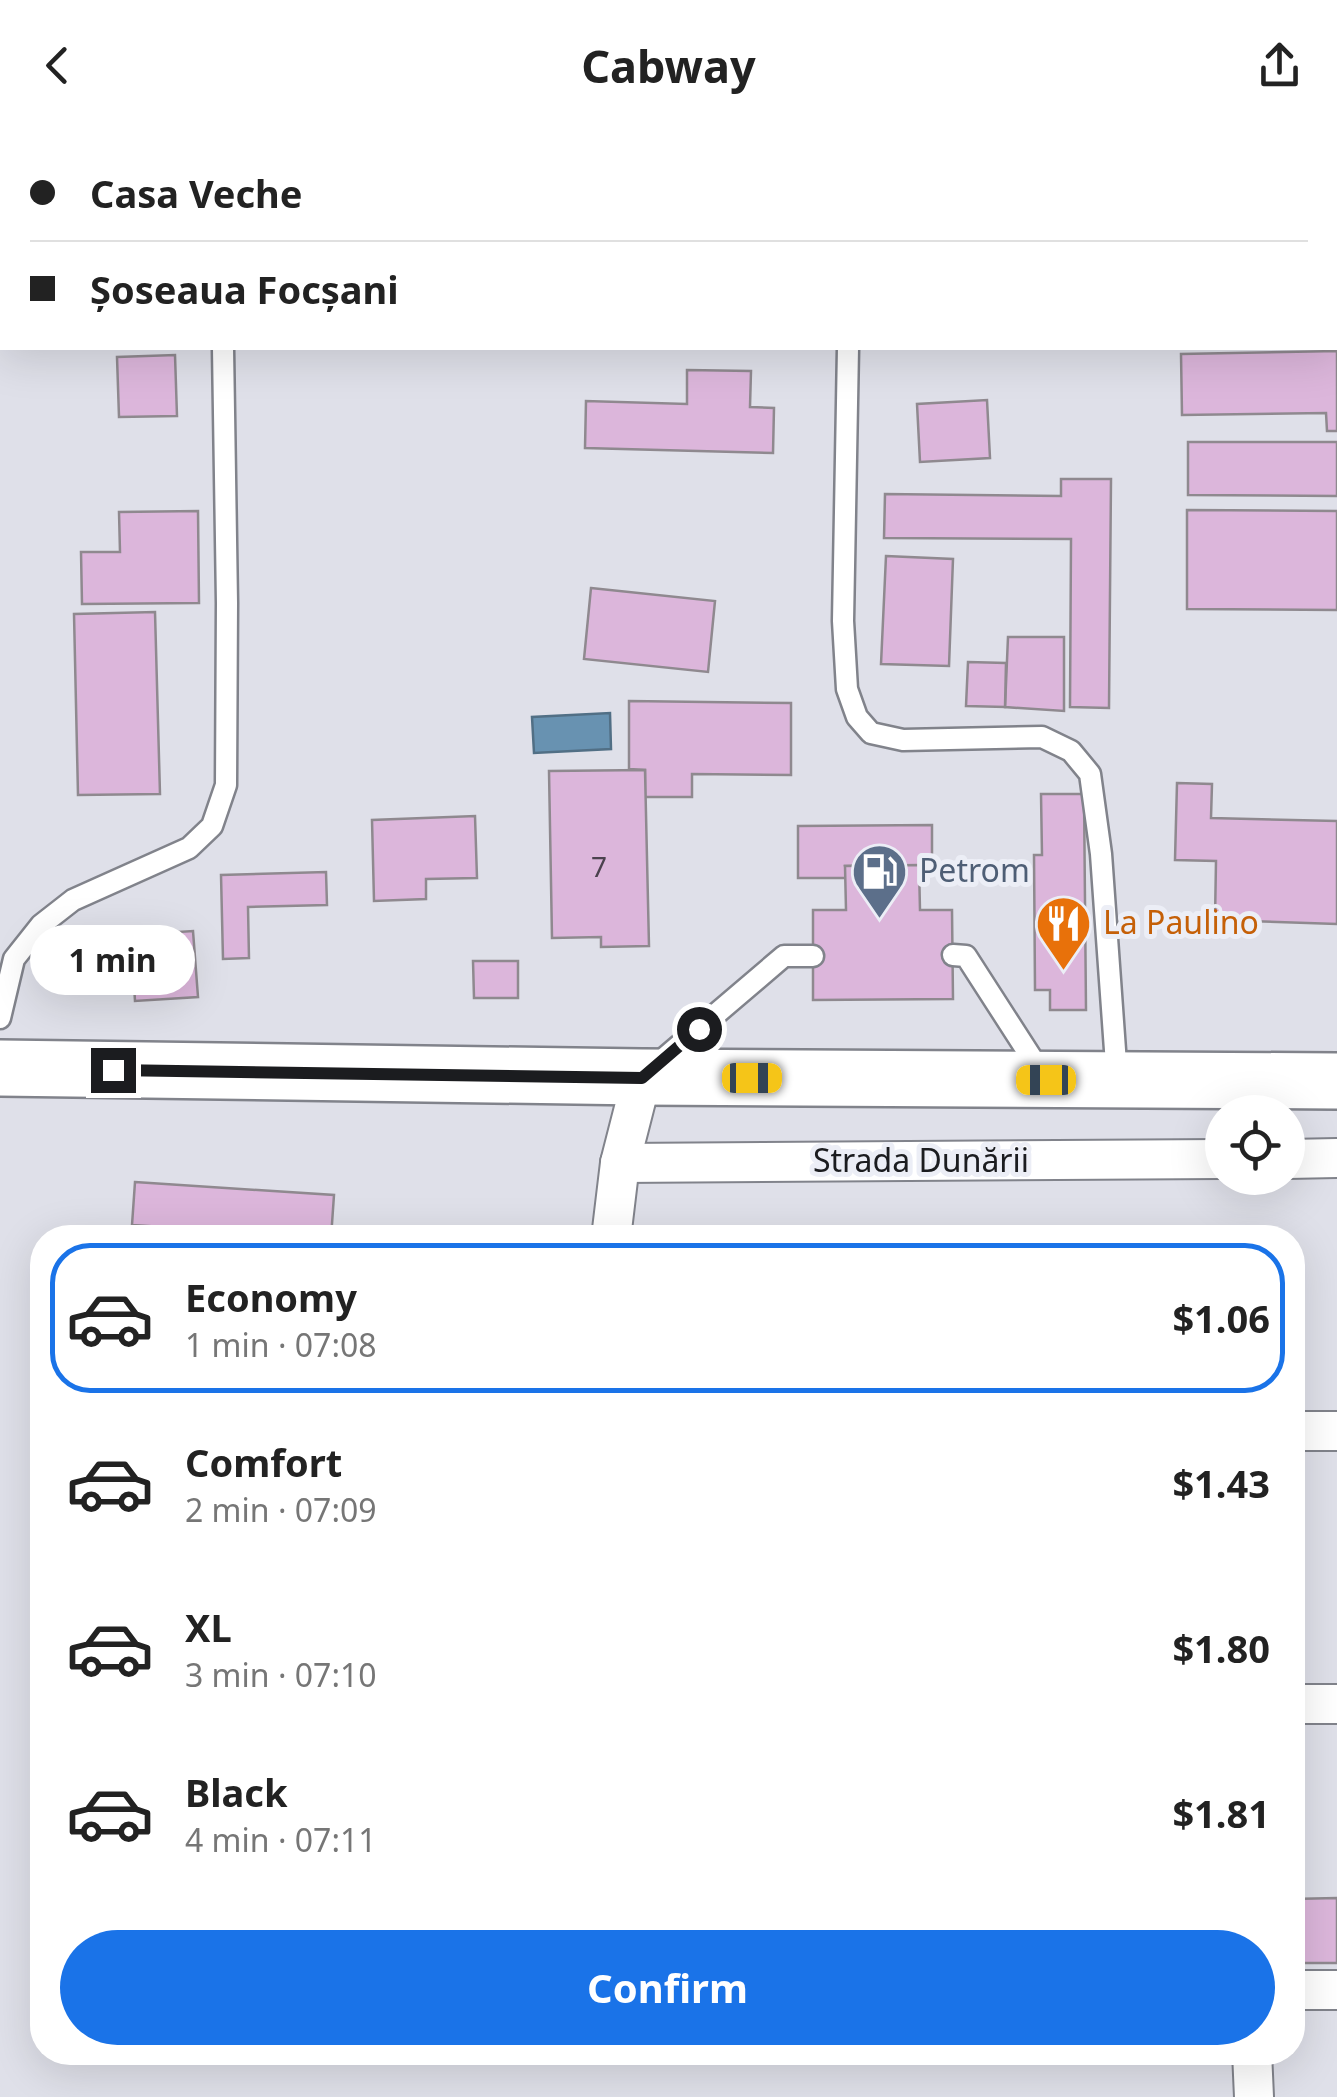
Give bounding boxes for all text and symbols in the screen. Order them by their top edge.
text: Cabway [581,35,756,96]
icon: back [30,38,85,93]
icon: share [1252,38,1307,93]
text: Casa Veche [90,167,303,219]
text: Șoseaua Focșani [90,263,399,315]
fuel station icon: Petrom [850,841,910,920]
house number: 7 [591,847,607,885]
place label: Petrom [919,848,1030,891]
restaurant icon: La Paulino [1034,893,1094,972]
place label: La Paulino [1103,900,1259,943]
callout: 1 min [31,925,196,995]
text: 1 min [68,938,157,981]
route start [677,1007,722,1052]
route end [91,1048,136,1093]
car [722,1063,782,1093]
car [1016,1065,1076,1095]
map controls [1205,1095,1305,1195]
button: locate [1205,1095,1305,1195]
street label: Strada Dunării [813,1138,1029,1181]
text: Economy [185,1271,357,1323]
icon: car [65,1273,155,1363]
text: $1.06 [1172,1292,1270,1344]
text: 1 min · 07:08 [185,1323,377,1366]
text: Comfort [185,1436,342,1488]
icon: car [65,1438,155,1528]
text: $1.43 [1172,1457,1270,1509]
text: 2 min · 07:09 [185,1488,377,1531]
text: XL [185,1601,232,1653]
icon: car [65,1603,155,1693]
text: $1.80 [1172,1622,1270,1674]
text: 3 min · 07:10 [185,1653,377,1696]
text: Black [185,1766,288,1818]
icon: car [65,1768,155,1858]
text: $1.81 [1172,1787,1270,1839]
text: 4 min · 07:11 [185,1818,377,1861]
button: Confirm [60,1930,1275,2045]

